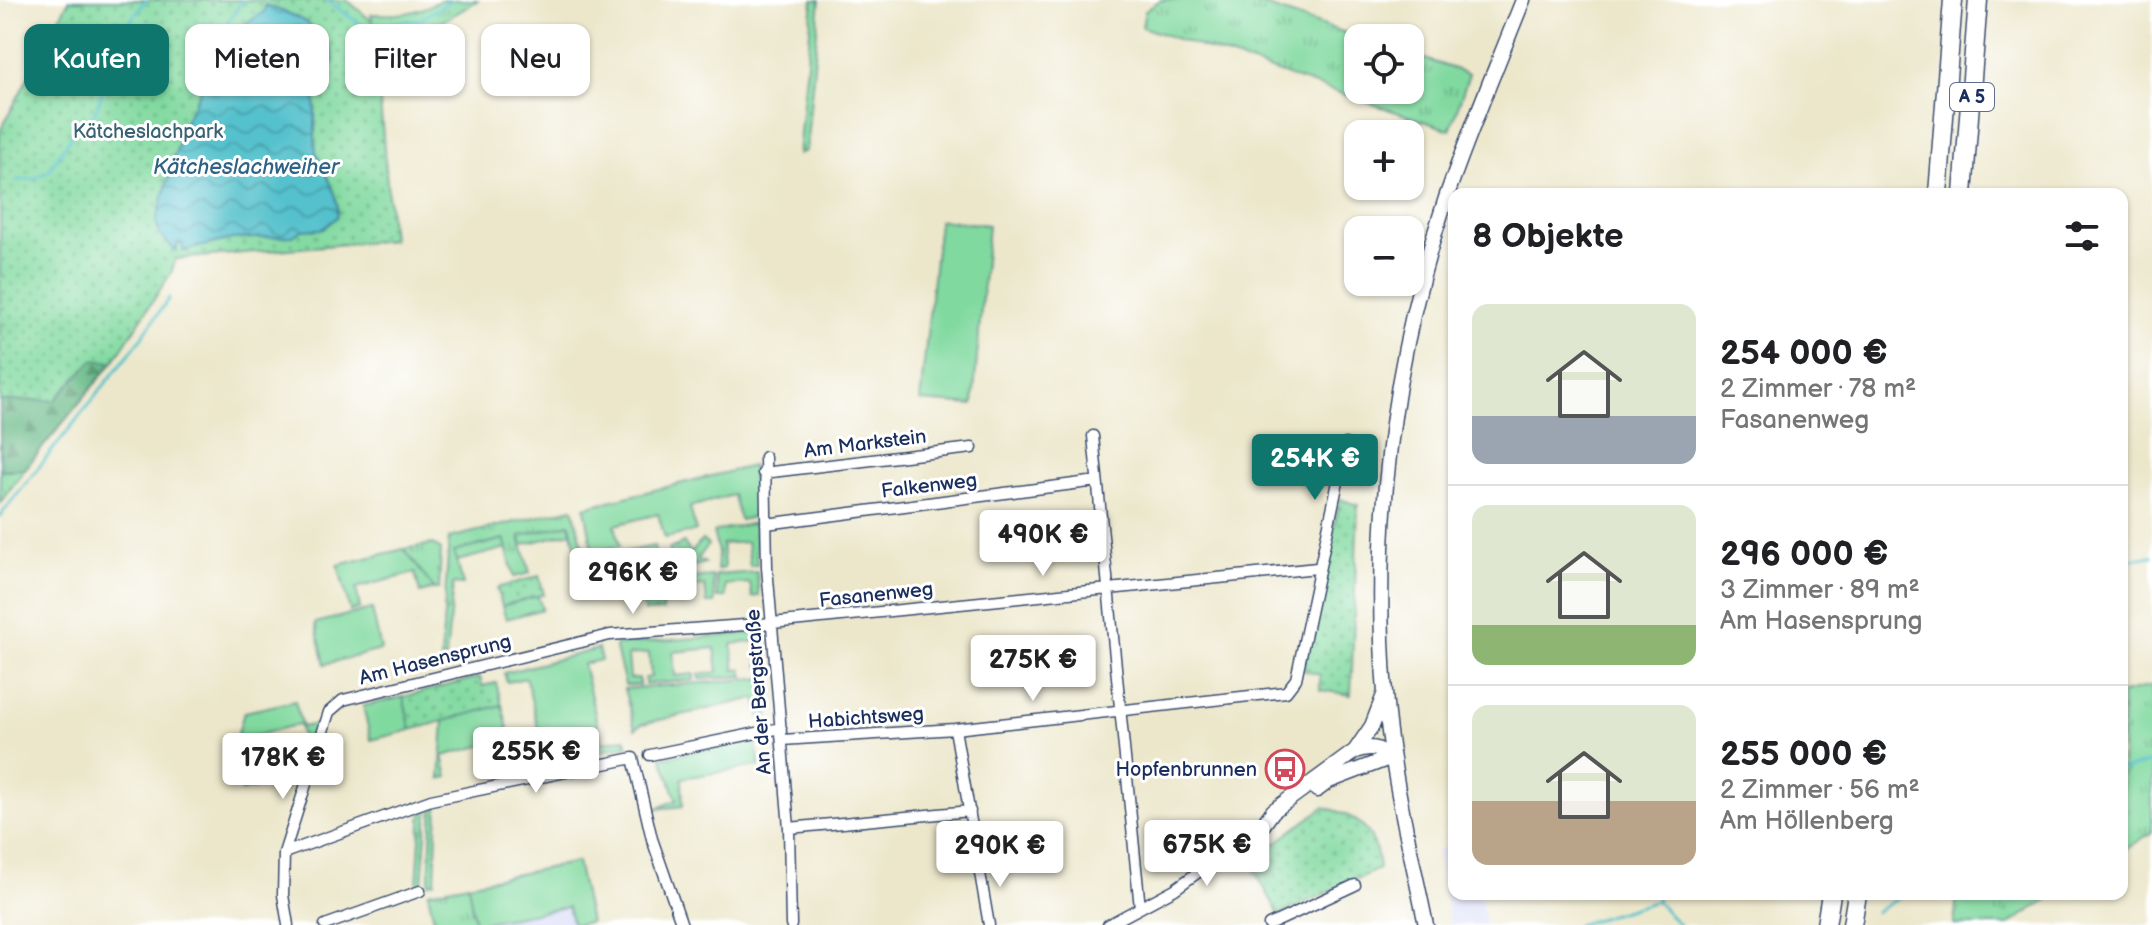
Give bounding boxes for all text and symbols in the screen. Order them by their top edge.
chip: Kaufen [24,24,169,96]
chip: Mieten [185,24,329,96]
chip: Filter [345,24,465,96]
chip: Neu [481,24,590,96]
map controls [1344,24,1424,296]
button: locate [1344,24,1424,104]
road number: A 5 [1950,83,1994,111]
park label: Kätcheslachpark [73,120,223,144]
button: + [1344,120,1424,200]
water label: Kätcheslachweiher [153,154,341,181]
icon: filters [2060,214,2104,258]
button: − [1344,216,1424,296]
text: 8 Objekte [1472,216,1624,257]
text: 254 000 € [1720,333,1888,374]
icon: home [1536,336,1632,432]
text: 2 Zimmer · 78 m² [1720,374,1916,405]
text: Fasanenweg [1720,405,1869,436]
street label: Am Markstein [803,425,928,463]
pin: 254K € [1250,434,1380,502]
text: 254K € [1270,444,1360,475]
street label: Falkenweg [880,468,978,504]
pin: 490K € [978,510,1108,578]
text: 490K € [997,520,1089,551]
text: 296 000 € [1720,534,1888,575]
icon: home [1536,537,1632,633]
pin: 296K € [568,548,698,616]
text: 296K € [588,558,678,589]
text: 3 Zimmer · 89 m² [1720,575,1920,606]
street label: Fasanenweg [818,577,934,613]
text: Am Hasensprung [1720,606,1923,637]
street label: An der Bergstraße [741,608,777,776]
street label: Am Hasensprung [357,629,514,690]
pin: 275K € [968,635,1098,703]
text: 275K € [989,645,1077,676]
street label: Habichtsweg [807,702,925,734]
pin: 255K € [471,727,601,795]
pin: 178K € [218,733,348,801]
text: 255 000 € [1720,734,1887,775]
text: 255K € [491,737,581,768]
icon: home [1536,737,1632,833]
text: 178K € [240,743,326,774]
bus stop icon: Hopfenbrunnen [1264,748,1306,790]
place label: Hopfenbrunnen [1115,758,1257,782]
text: 2 Zimmer · 56 m² [1720,775,1920,806]
text: Am Höllenberg [1720,806,1894,837]
pin: 675K € [1142,820,1272,888]
pin: 290K € [935,821,1065,889]
text: 675K € [1162,830,1252,861]
text: 290K € [954,831,1046,862]

